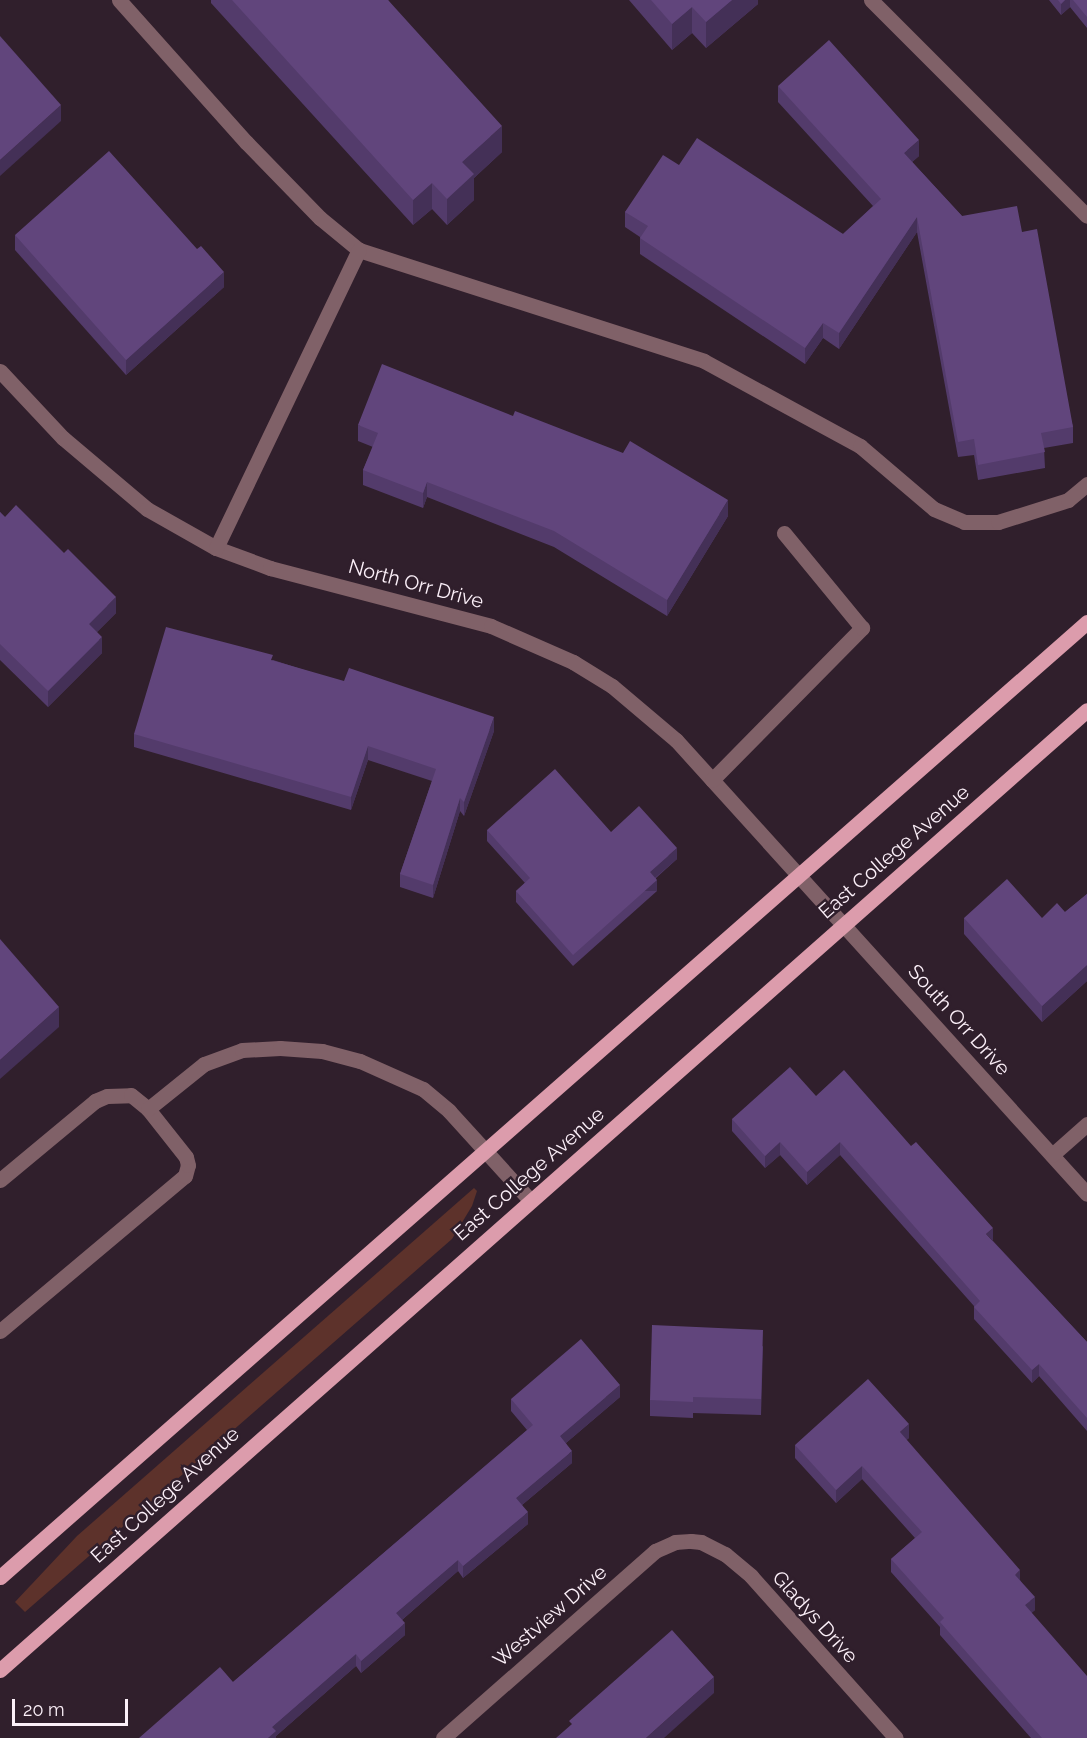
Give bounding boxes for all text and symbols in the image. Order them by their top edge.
street label: North Orr Drive [346,554,486,614]
street label: East College Avenue [814,780,974,924]
street label: South Orr Drive [903,960,1015,1080]
street label: East College Avenue [449,1102,609,1246]
street label: East College Avenue [86,1422,244,1568]
street label: Westview Drive [488,1560,612,1672]
street label: Gladys Drive [767,1566,863,1668]
scale bar [15,1687,130,1725]
text: 20 m [23,1699,65,1720]

